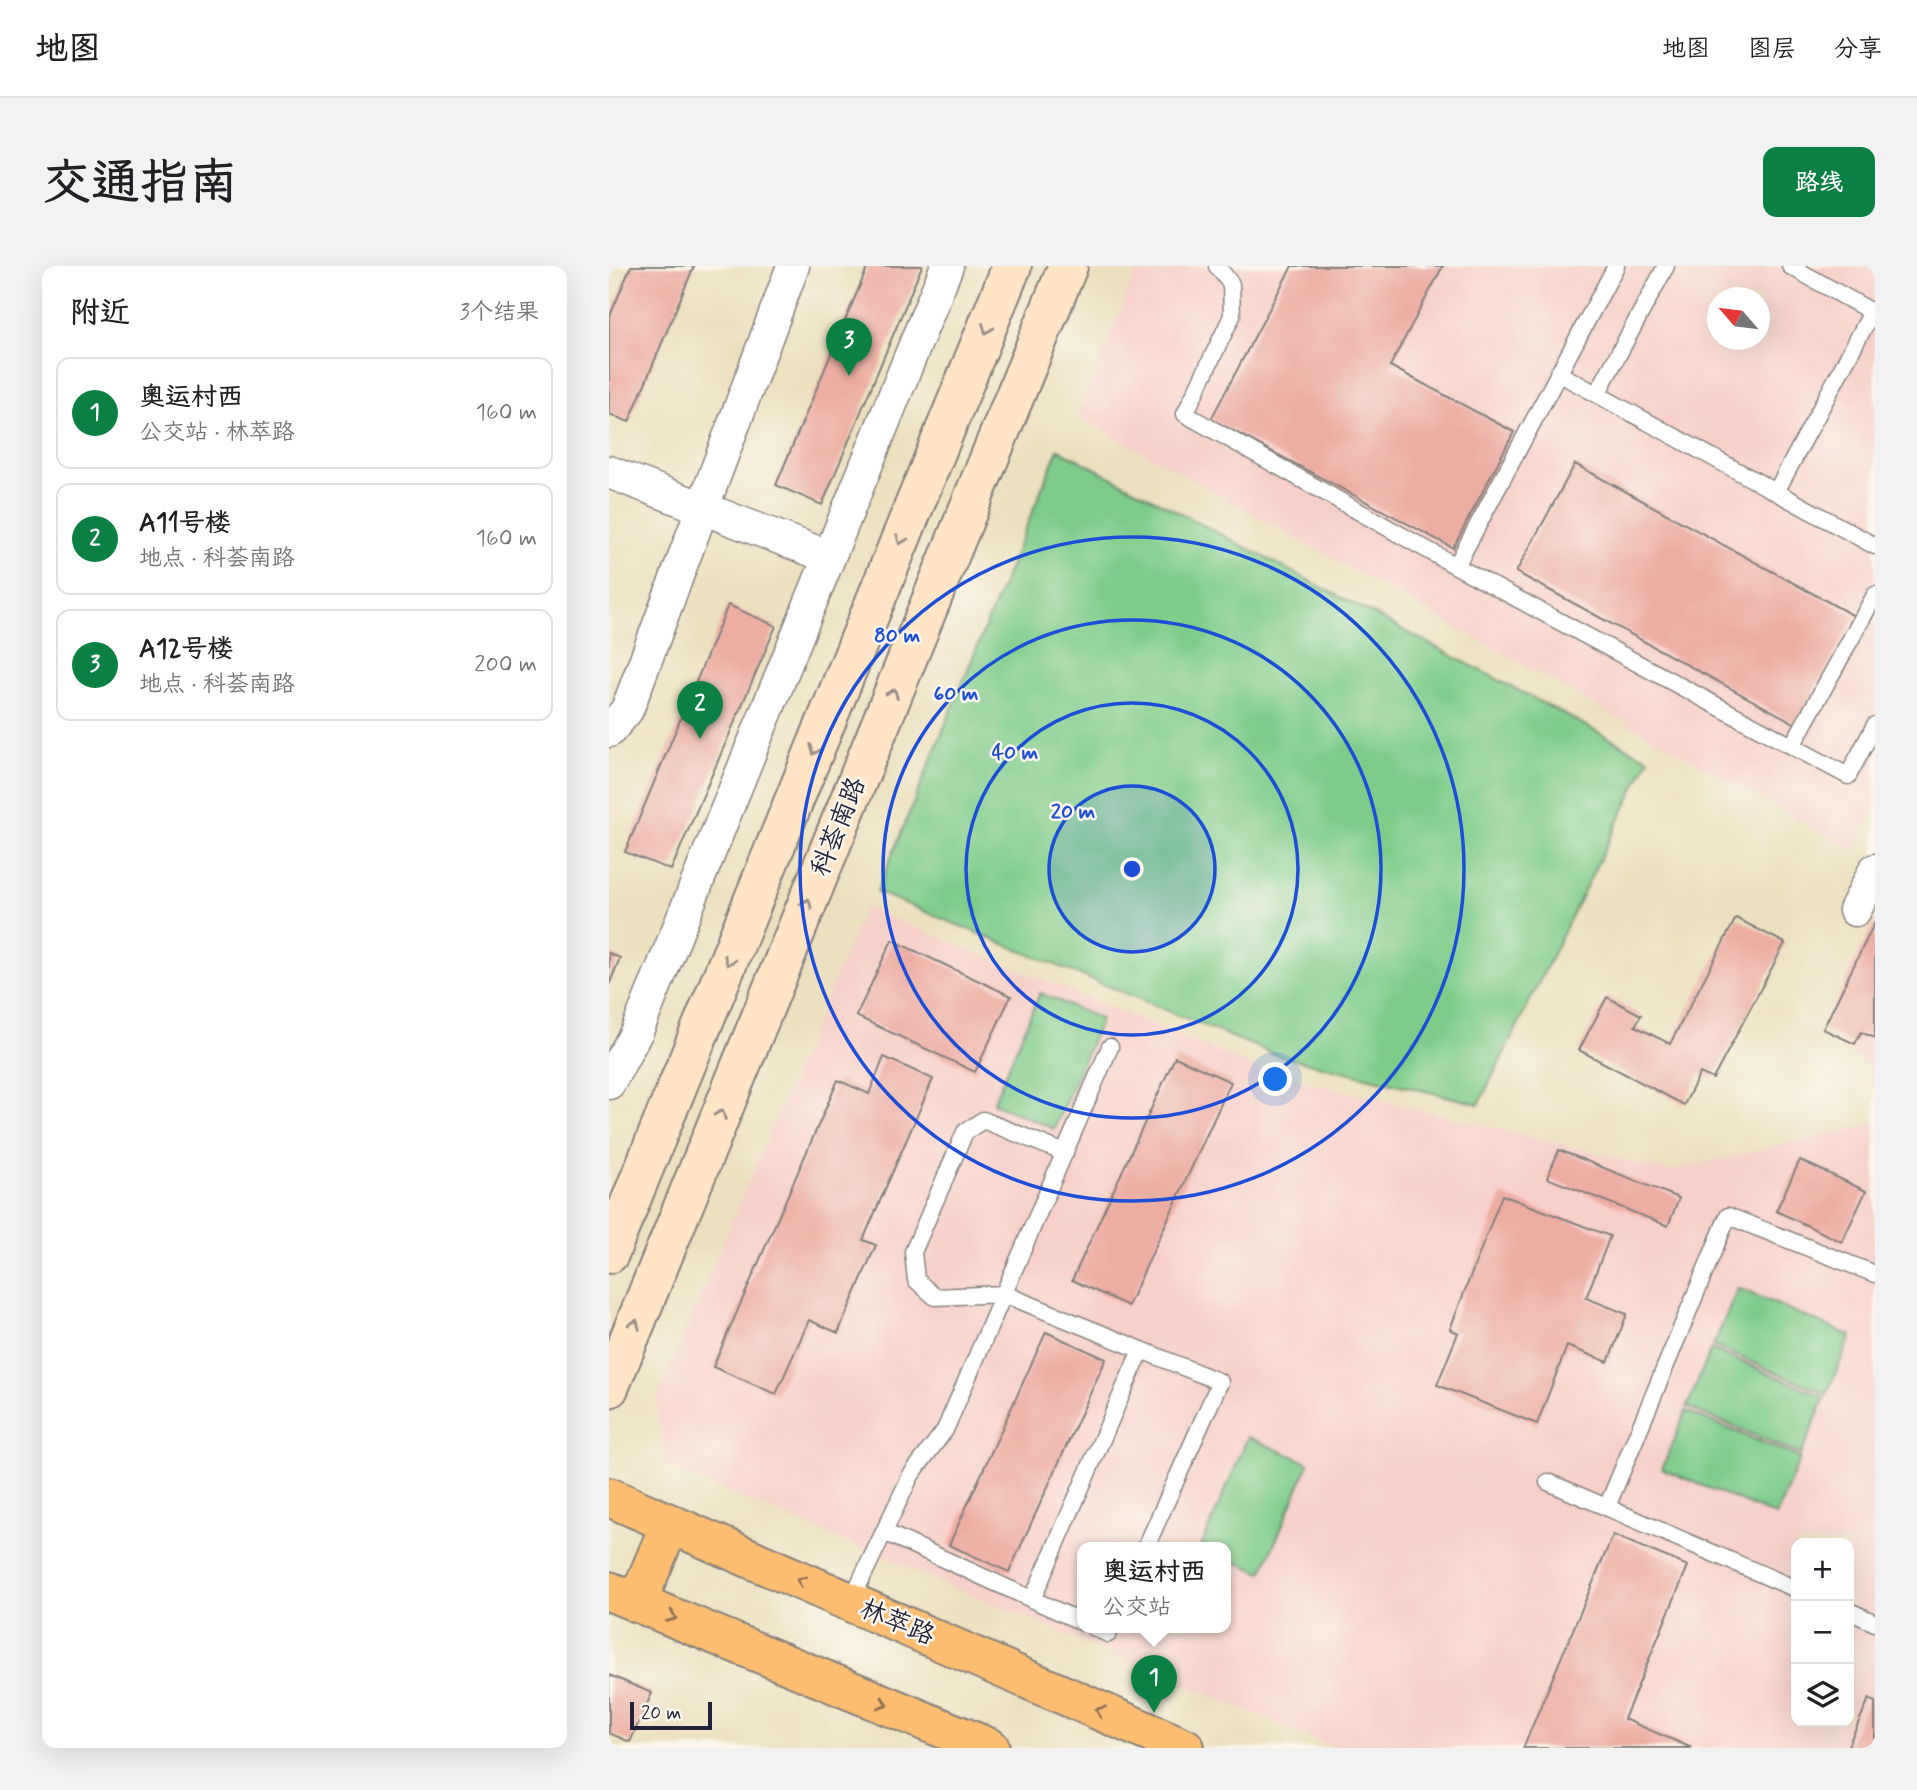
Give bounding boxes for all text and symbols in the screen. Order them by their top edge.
text: 地图 [35,28,101,72]
text: 地图 [1662,34,1710,65]
text: 图层 [1748,34,1796,65]
text: 分享 [1834,34,1882,65]
button: 路线 [1763,147,1875,217]
text: 交通指南 [42,152,238,217]
north arrow [1707,287,1770,350]
text: 附近 [70,294,130,333]
text: 3个结果 [460,298,539,328]
pin: 3 [826,318,872,376]
one-way arrow [981,323,995,335]
text: 奥运村西 [139,381,243,415]
text: 1 [90,398,100,428]
text: 160 m [476,398,537,428]
text: 公交站 · 林萃路 [139,418,295,448]
text: A11号楼 [139,507,231,541]
text: 2 [89,524,101,554]
text: 160 m [476,524,537,554]
one-way arrow [895,533,909,545]
text: 地点 · 科荟南路 [139,544,295,574]
text: 80 m [874,622,920,650]
text: A12号楼 [139,633,233,667]
text: 3 [90,650,100,680]
text: 200 m [474,650,537,680]
text: 地点 · 科荟南路 [139,670,295,700]
text: 60 m [933,680,979,708]
pin: 2 [677,681,723,739]
one-way arrow [885,688,899,700]
text: 40 m [992,739,1039,767]
one-way arrow [809,744,823,756]
street label: 科荟南路 [804,772,874,882]
text: 20 m [1051,798,1096,826]
centre of rings [1120,857,1144,881]
one-way arrow [799,898,813,910]
one-way arrow [723,954,737,966]
your location [1258,1062,1292,1096]
one-way arrow [713,1109,727,1121]
one-way arrow [627,1319,641,1332]
map controls [1791,1538,1854,1727]
button: + [1791,1538,1854,1601]
popup [1077,1542,1231,1633]
text: 奥运村西 [1102,1556,1206,1590]
one-way arrow [796,1575,809,1589]
street label: 林萃路 [854,1592,940,1654]
text: 公交站 [1102,1593,1171,1623]
button: − [1791,1601,1854,1664]
one-way arrow [665,1609,677,1623]
pin: 1 [1131,1655,1177,1713]
button: layers [1791,1664,1854,1727]
one-way arrow [876,1695,888,1709]
scale bar [630,1699,712,1731]
text: 20 m [641,1701,681,1726]
one-way arrow [1095,1705,1107,1719]

